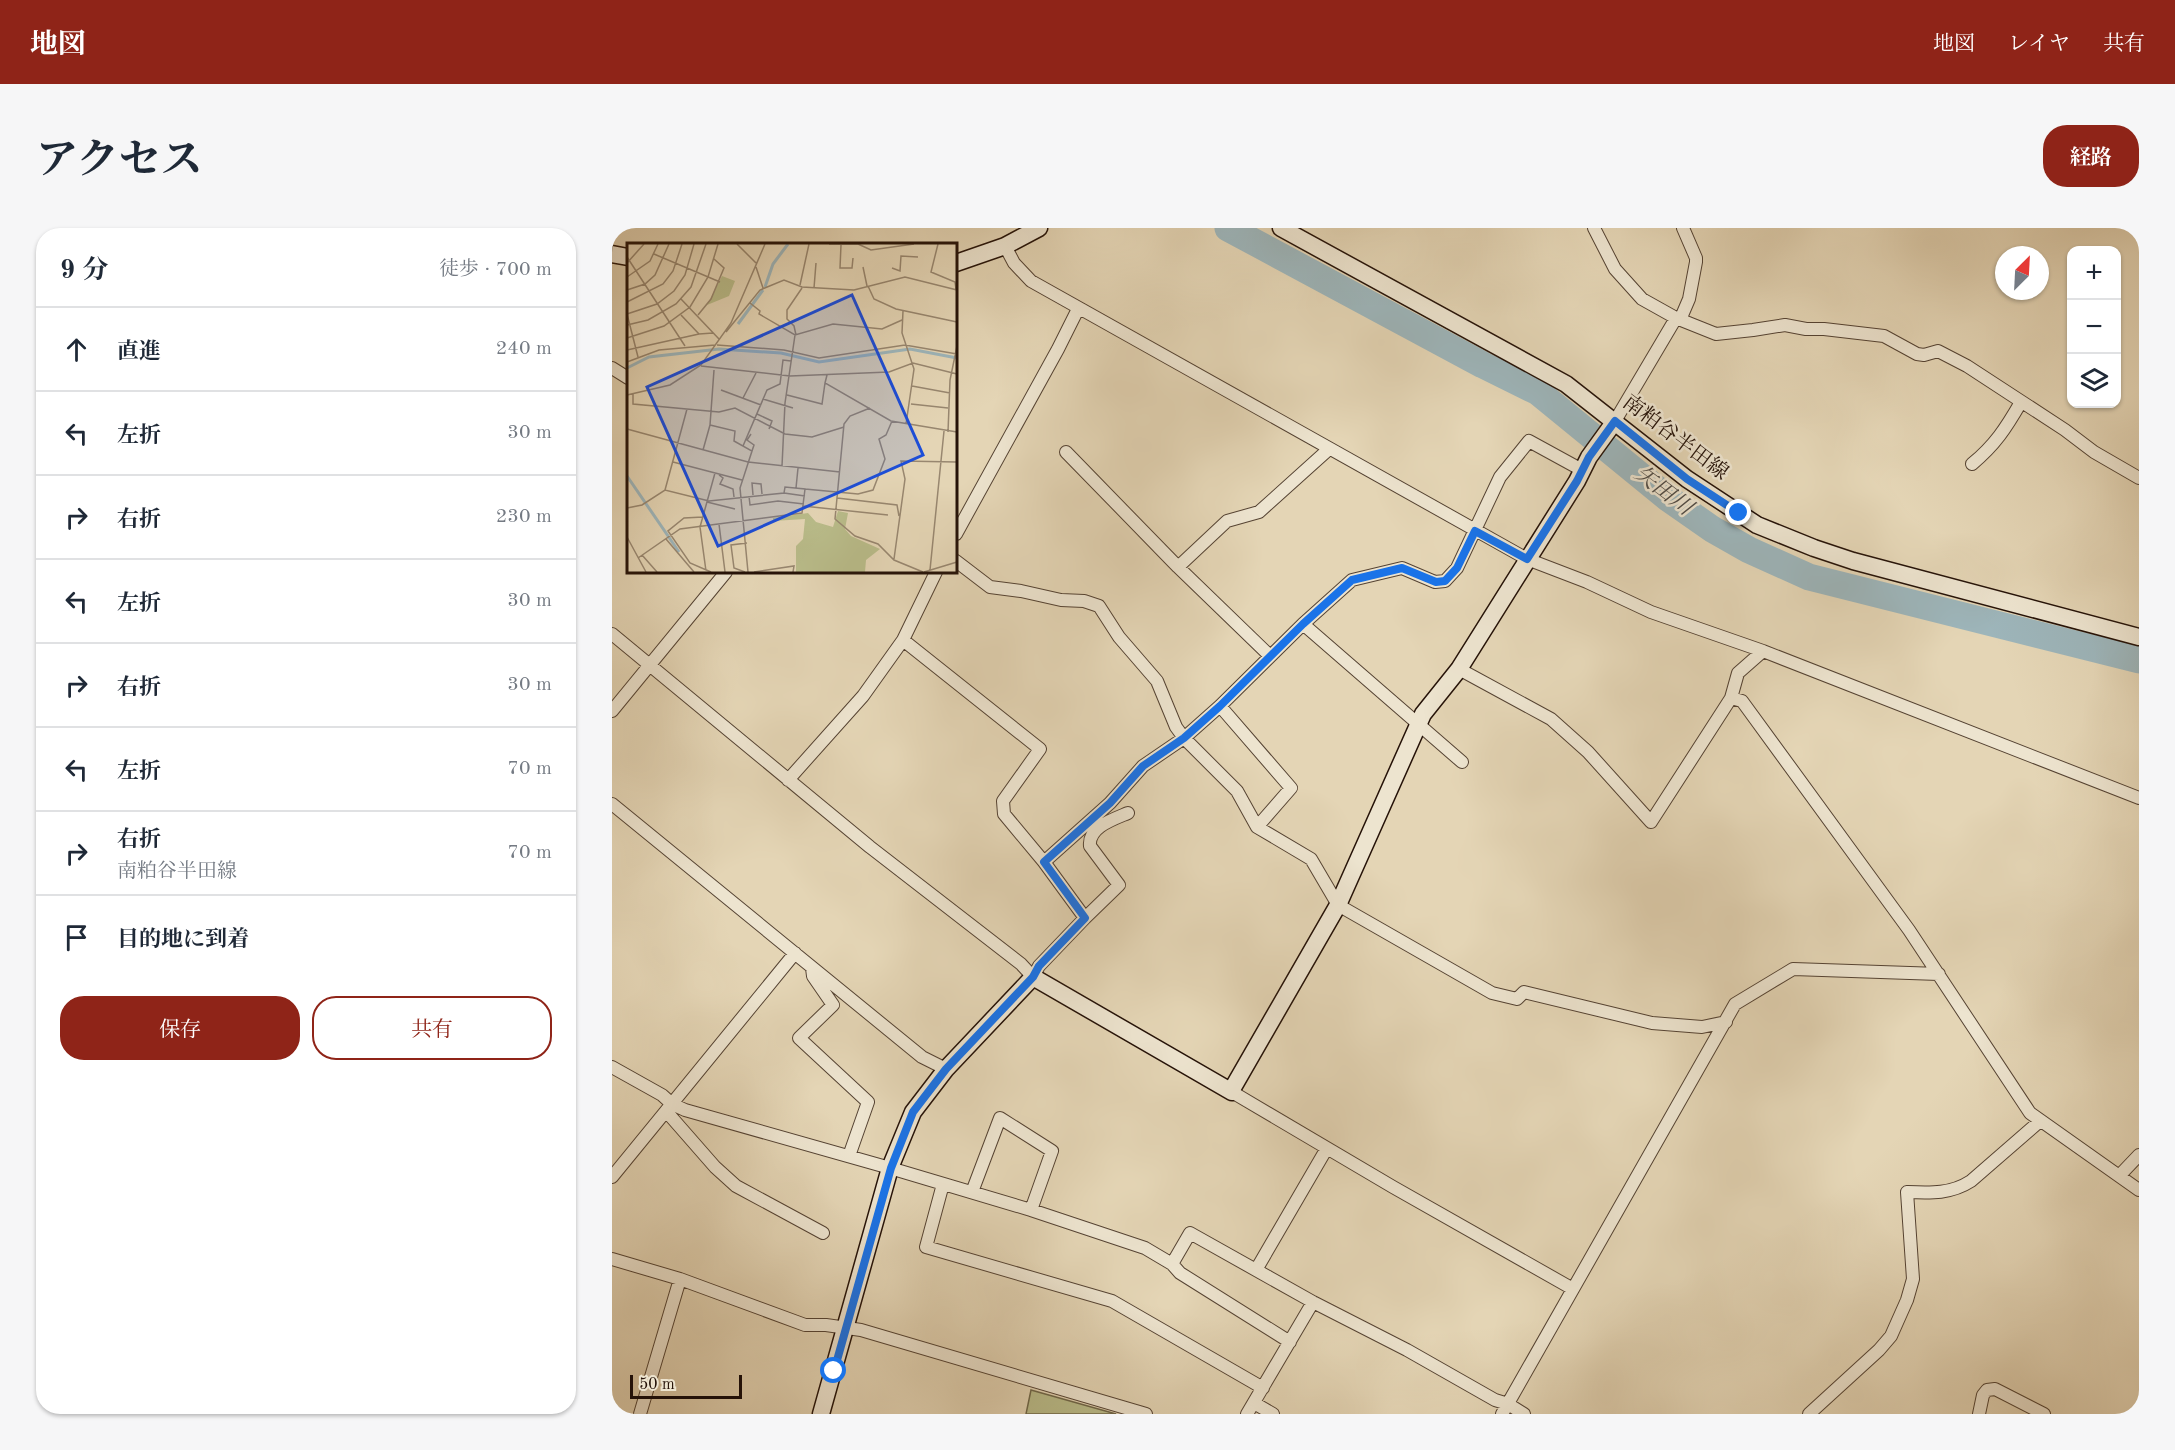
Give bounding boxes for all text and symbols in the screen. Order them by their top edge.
text: 地図 [30,32,86,60]
text: 地図 [1933,34,1975,55]
text: レイヤ [2008,34,2070,55]
text: 共有 [2103,34,2145,55]
button: 経路 [2043,125,2139,187]
text: アクセス [36,141,203,183]
inset map [627,243,957,573]
north arrow [1995,246,2049,300]
map controls [2067,246,2121,408]
button: + [2067,246,2121,300]
text: 9 分 [60,258,108,284]
text: 徒歩 · 700 m [439,260,552,280]
button: − [2067,300,2121,354]
icon: ahead [60,333,93,366]
text: 240 m [496,339,552,359]
text: 直進 [117,341,161,363]
button: layers [2067,354,2121,408]
street label: 南粕谷半田線 [1618,390,1733,484]
icon: left [60,417,93,450]
text: 30 m [507,423,552,443]
text: 左折 [117,425,161,447]
water label: 矢田川 [1630,461,1699,521]
route end [1725,499,1751,525]
icon: right [60,501,93,534]
text: 230 m [496,507,552,527]
text: 右折 [117,509,161,531]
icon: left [60,585,93,618]
text: 30 m [507,591,552,611]
text: 左折 [117,593,161,615]
icon: right [60,669,93,702]
text: 30 m [507,675,552,695]
text: 右折 [117,677,161,699]
icon: left [60,753,93,786]
text: 70 m [507,759,552,779]
text: 左折 [117,761,161,783]
text: 右折 [117,829,161,851]
icon: right [60,837,93,870]
text: 70 m [507,843,552,863]
text: 南粕谷半田線 [117,862,237,882]
icon: arrive [60,921,93,954]
text: 目的地に到着 [117,929,249,951]
button: 保存 [60,996,300,1060]
button: 共有 [312,996,552,1060]
route start [820,1357,846,1383]
scale bar [630,1372,742,1400]
text: 50 m [639,1377,675,1393]

